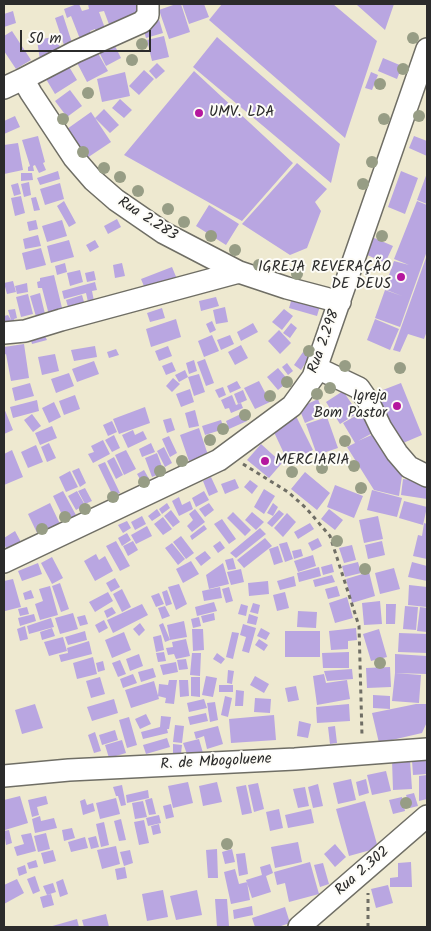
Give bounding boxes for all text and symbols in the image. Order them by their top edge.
scale bar [22,20,154,52]
text: 50 m [28,27,62,51]
place label: UMV. LDA [209,104,274,122]
marker: UMV. LDA [193,107,205,119]
street label: Rua 2.283 [114,194,180,246]
place label: IGREJA REVERAÇÃO DE DEUS [258,259,391,294]
marker: IGREJA REVERAÇÃO DE DEUS [395,271,407,283]
street label: Rua 2.298 [305,308,345,376]
place label: Igreja Bom Pastor [314,388,387,423]
marker: Igreja Bom Pastor [391,400,403,412]
place label: MERCIARIA [275,452,350,470]
marker: MERCIARIA [259,455,271,467]
street label: R. de Mbogoluene [160,751,272,775]
street label: Rua 2.302 [332,844,394,900]

